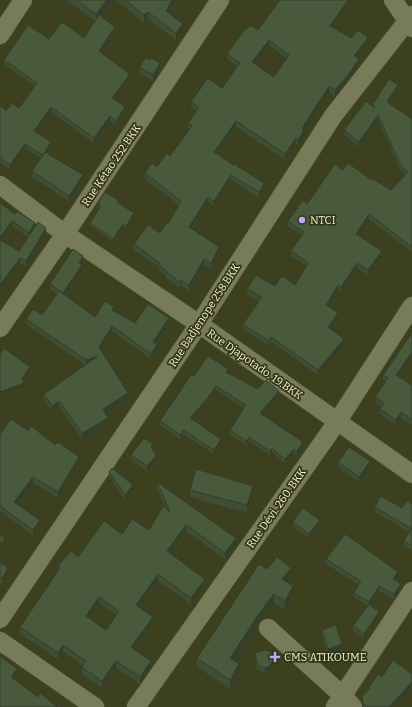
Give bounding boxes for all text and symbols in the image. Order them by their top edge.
street label: Rue Kétao 252.BKK [79,122,144,209]
place label: NTCI [310,214,336,227]
marker: NTCI [297,215,307,225]
street label: Rue Badjenope 258.BKK [166,261,243,369]
street label: Rue Djapotado. 19.BKK [204,327,305,402]
street label: Rue Dévi. 260. BKK [244,466,309,551]
marker: CMS ATIKOUME [269,651,281,663]
place label: CMS ATIKOUME [284,651,367,664]

